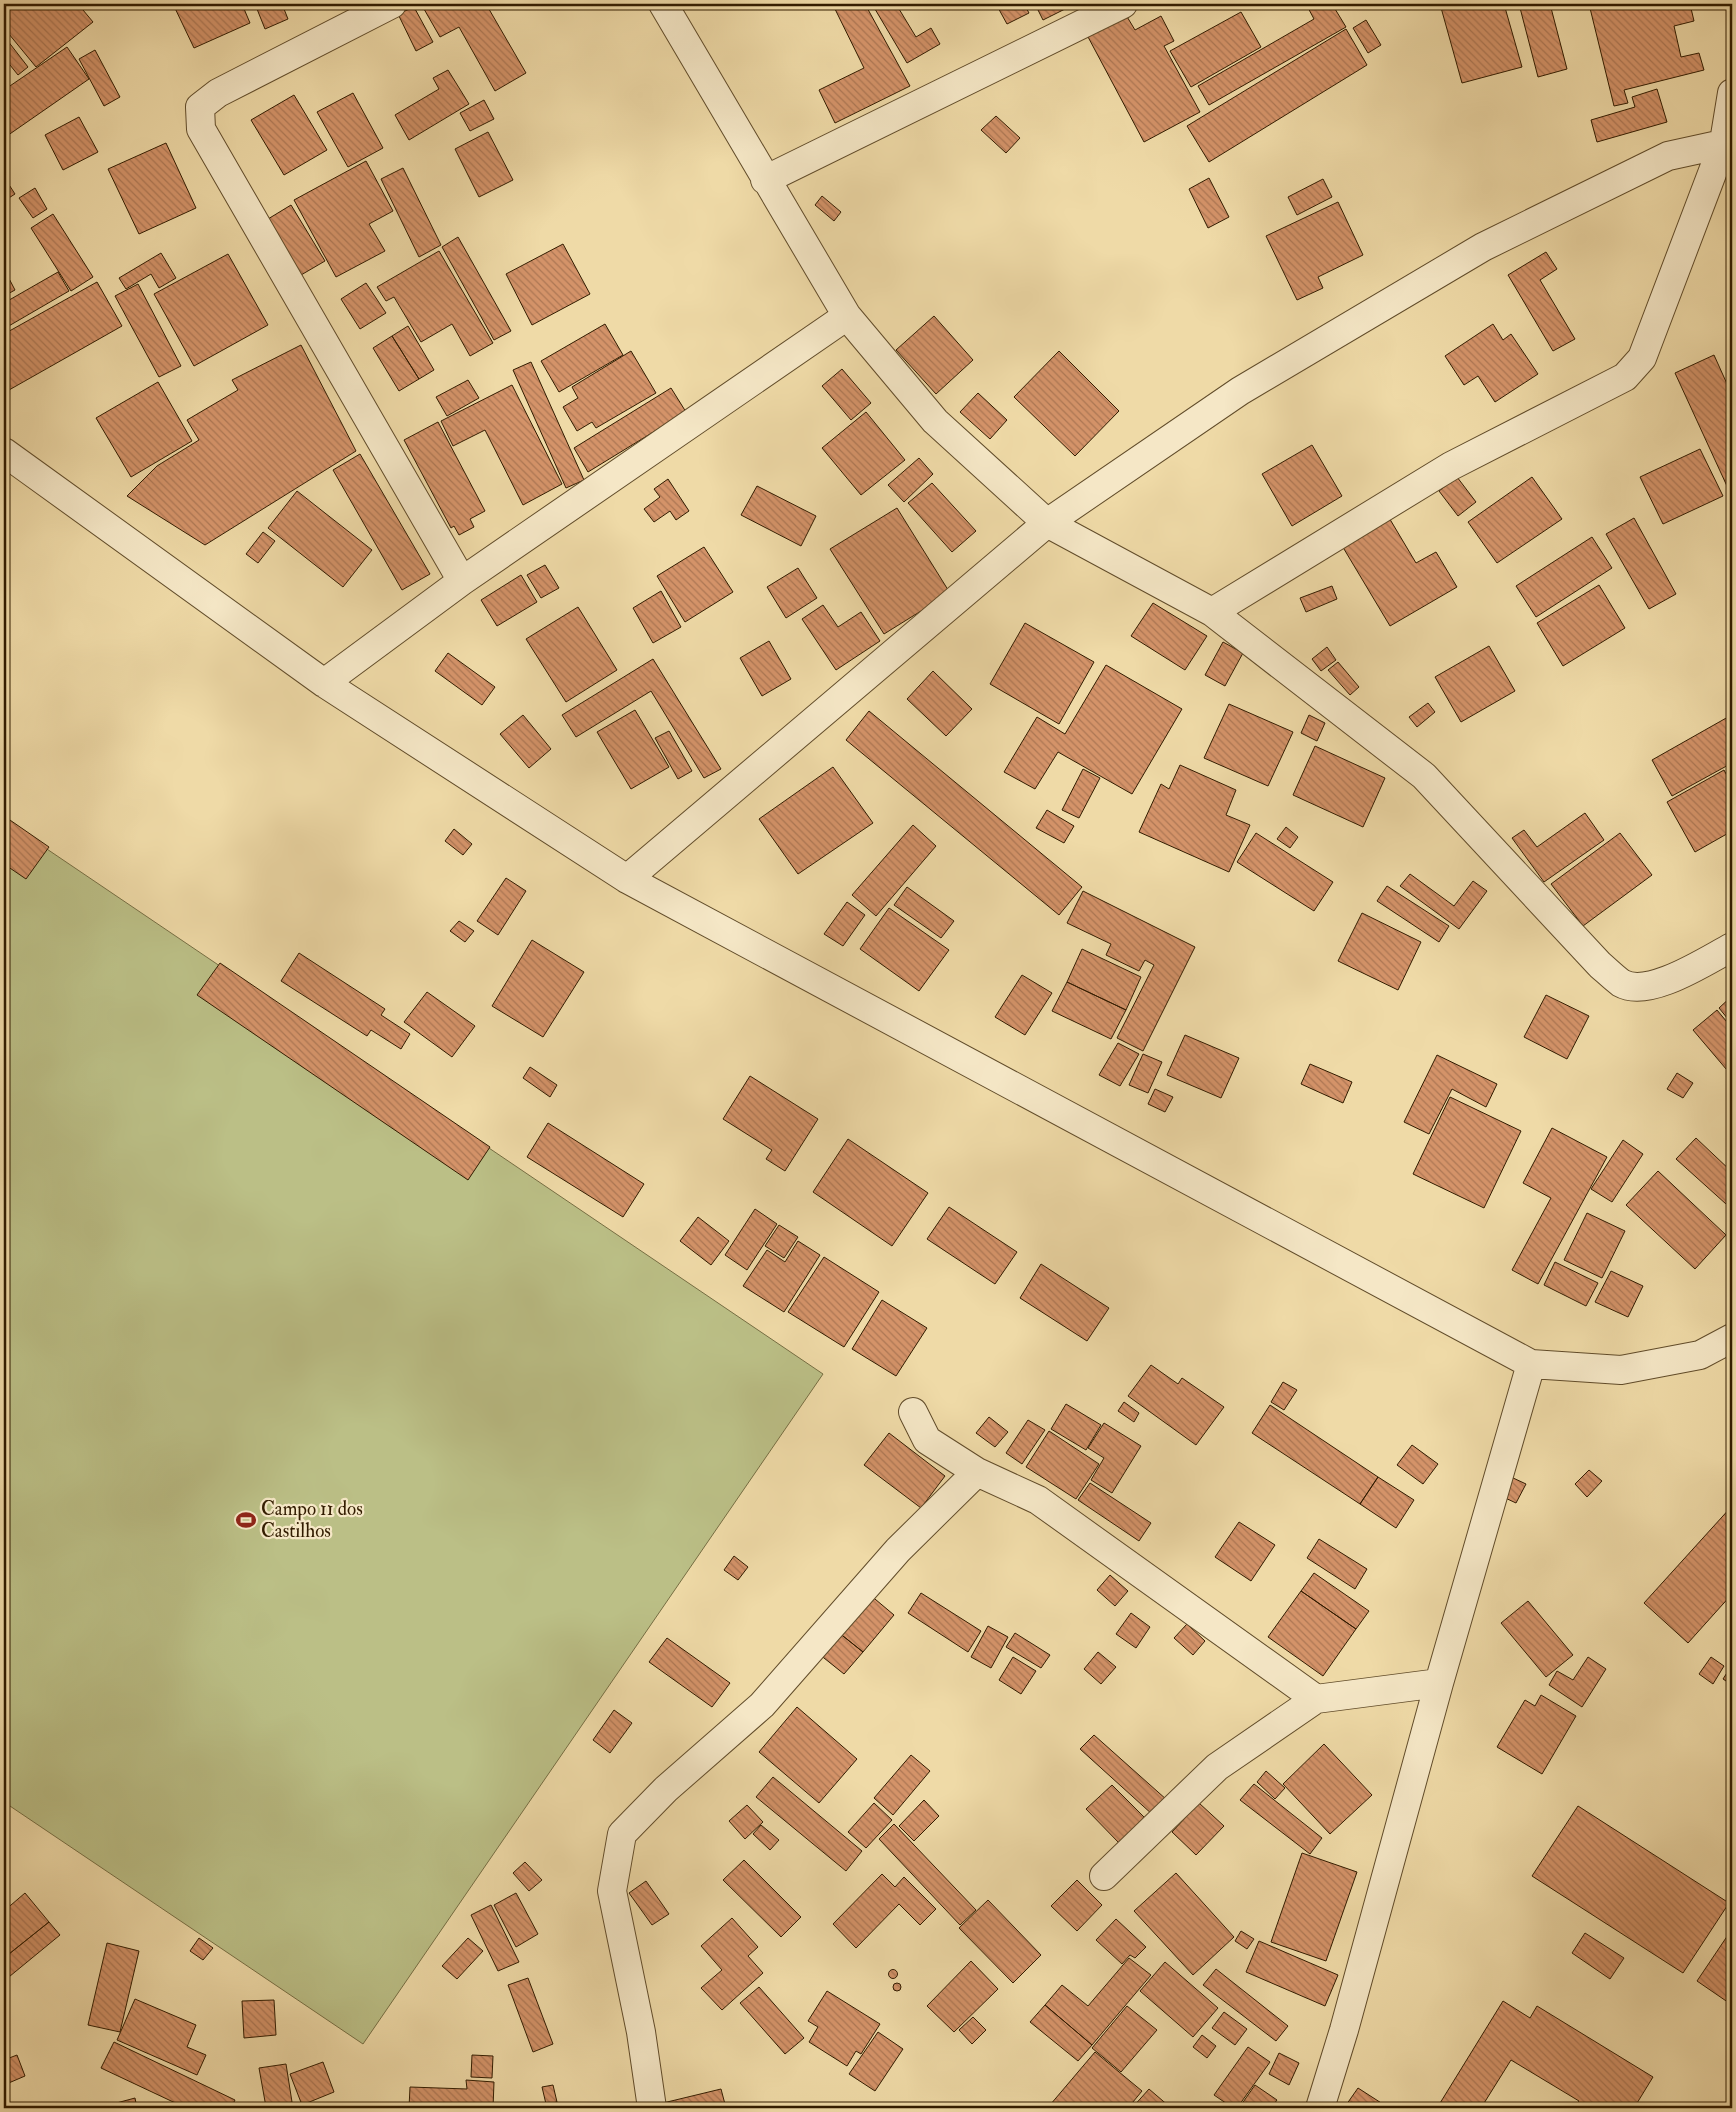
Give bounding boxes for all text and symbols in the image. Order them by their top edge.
place label: Campo 11 dos Castilhos [261,1497,363,1543]
sports icon: Campo 11 dos Castilhos [235,1509,257,1531]

